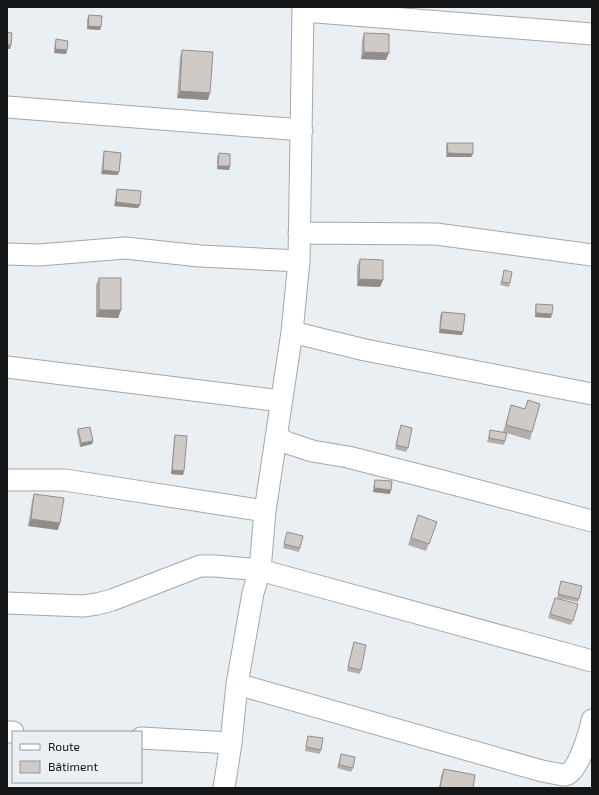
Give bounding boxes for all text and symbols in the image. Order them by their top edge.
legend [12,731,142,783]
text: Route [48,739,80,753]
text: Bâtiment [48,759,99,773]

